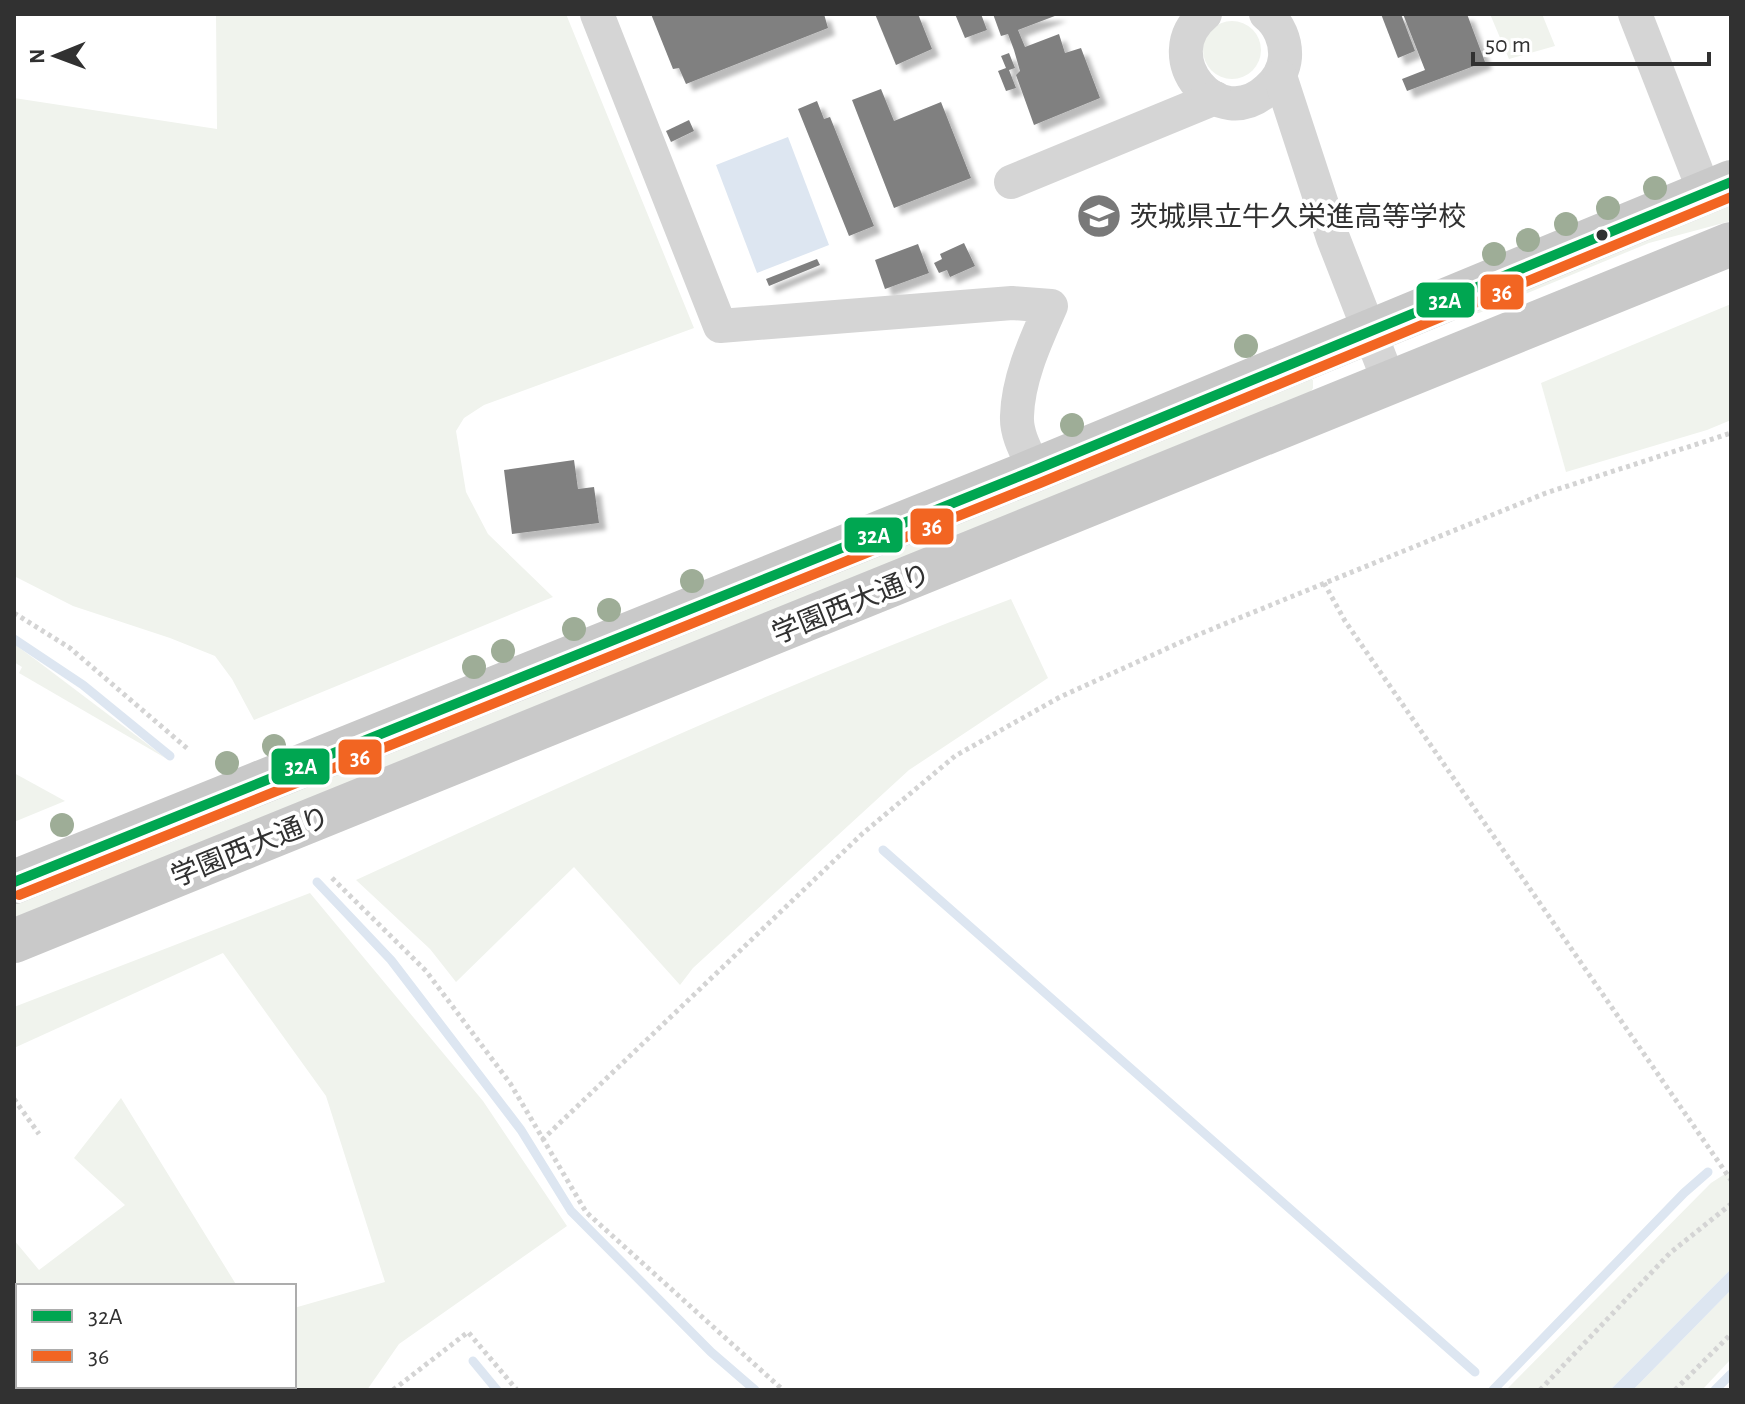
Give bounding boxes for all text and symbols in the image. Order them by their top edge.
north arrow [16,16,96,96]
scale bar [1473,16,1709,66]
text: 50 m [1485,33,1531,57]
text: N [26,48,48,64]
school or university icon: 茨城県立牛久栄進高等学校 [1075,192,1123,240]
place label: 茨城県立牛久栄進高等学校 [1130,202,1466,232]
unlabelled marker [1594,227,1610,243]
line badge: 36 [1479,273,1525,311]
line badge: 32A [1415,281,1476,319]
text: 36 [1492,282,1512,304]
text: 32A [1428,290,1462,312]
line badge: 36 [909,507,955,546]
line badge: 32A [843,516,904,554]
text: 36 [922,516,942,538]
text: 32A [857,525,891,547]
street label: 学園西大通り [768,559,935,649]
line badge: 36 [337,738,383,776]
line badge: 32A [270,747,331,786]
text: 36 [350,747,370,769]
text: 32A [284,756,318,778]
street label: 学園西大通り [167,802,334,892]
legend [16,1284,296,1388]
text: 32A [88,1305,123,1329]
text: 36 [88,1345,109,1369]

